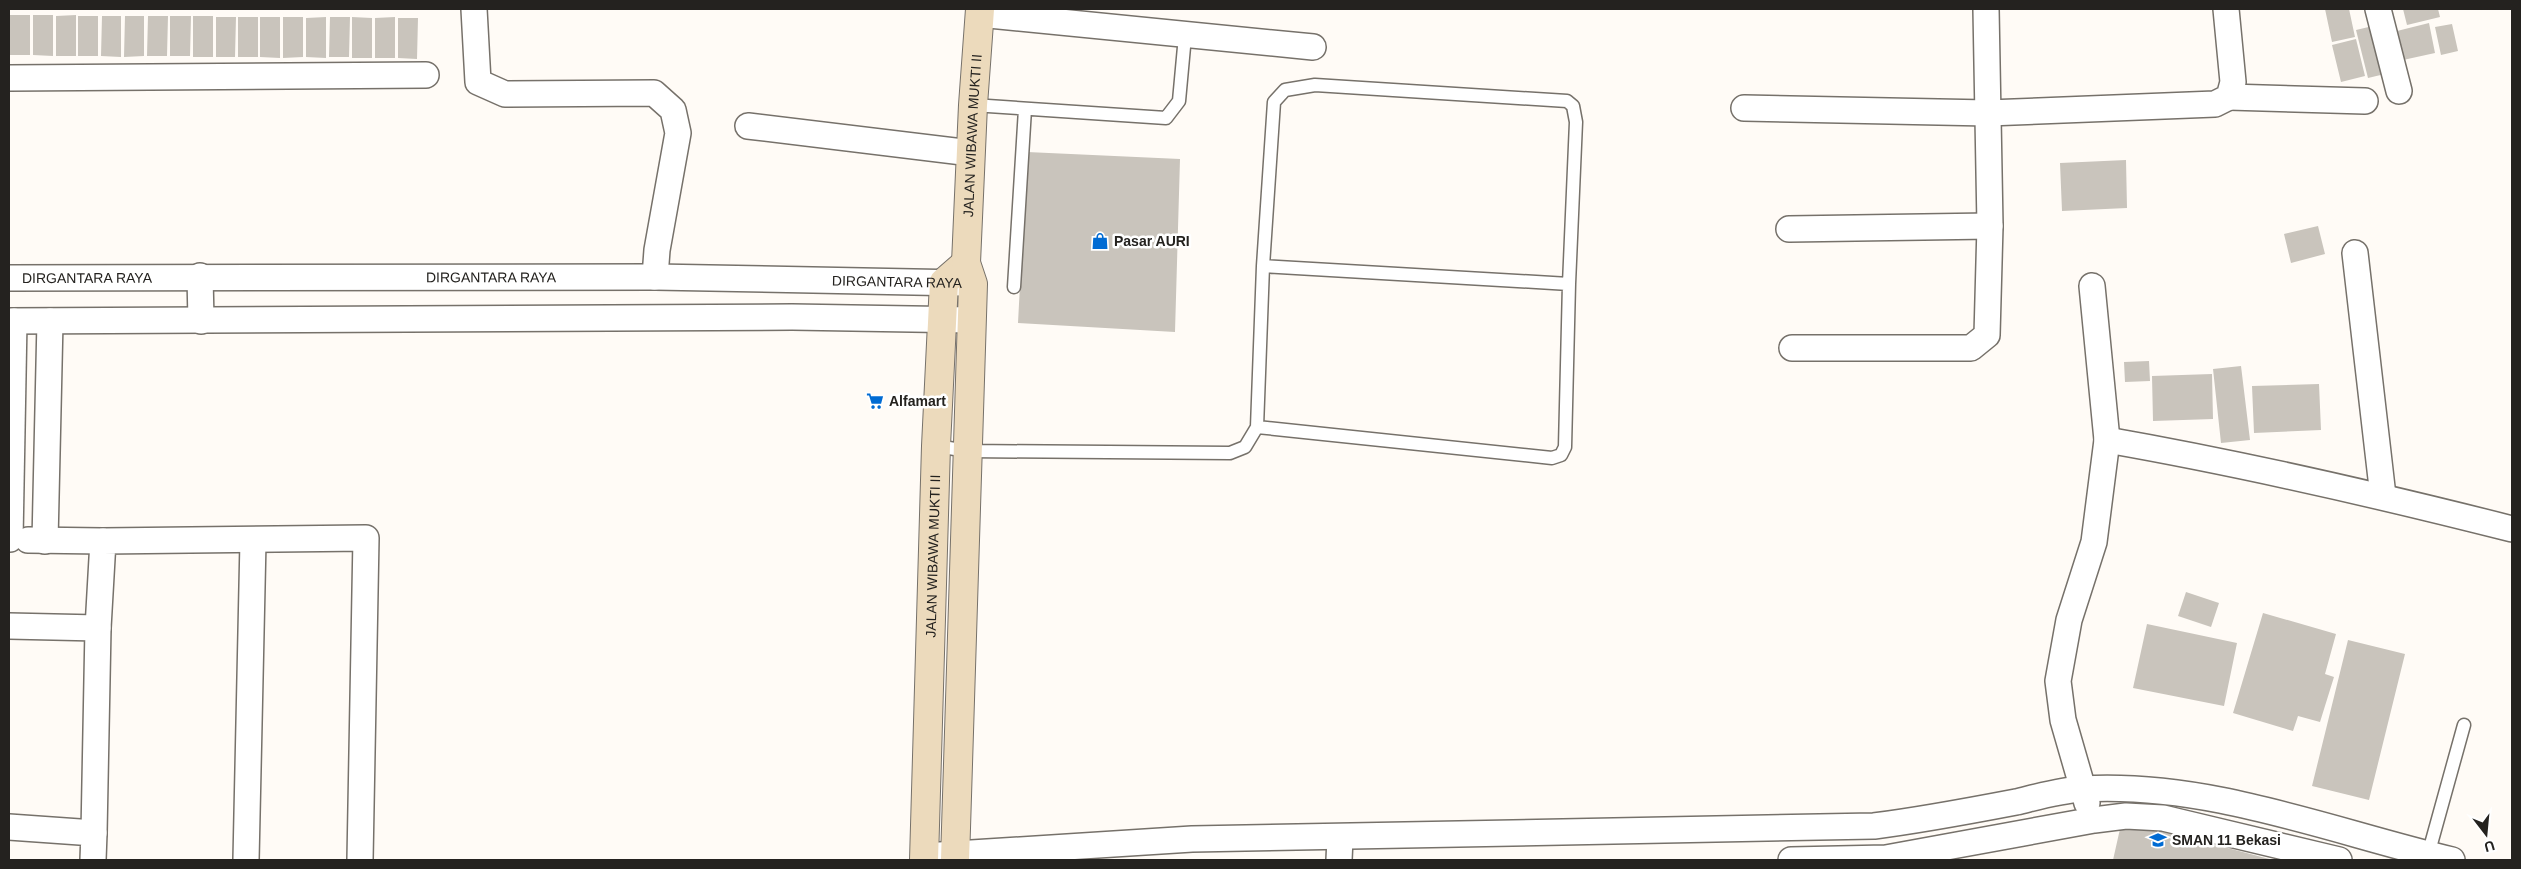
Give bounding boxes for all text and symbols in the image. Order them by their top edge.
street label: JALAN WIBAWA MUKTI II [960,54,985,217]
shop icon: Pasar AURI [1090,231,1110,251]
place label: Pasar AURI [1114,233,1190,249]
street label: DIRGANTARA RAYA [426,269,557,285]
street label: DIRGANTARA RAYA [22,270,153,286]
street label: DIRGANTARA RAYA [832,272,963,291]
supermarket icon: Alfamart [865,391,885,411]
place label: Alfamart [889,393,946,409]
street label: JALAN WIBAWA MUKTI II [922,474,943,638]
north arrow [2461,809,2511,859]
school or university icon: SMAN 11 Bekasi [2148,830,2168,850]
place label: SMAN 11 Bekasi [2172,832,2281,848]
text: U [2483,837,2497,856]

